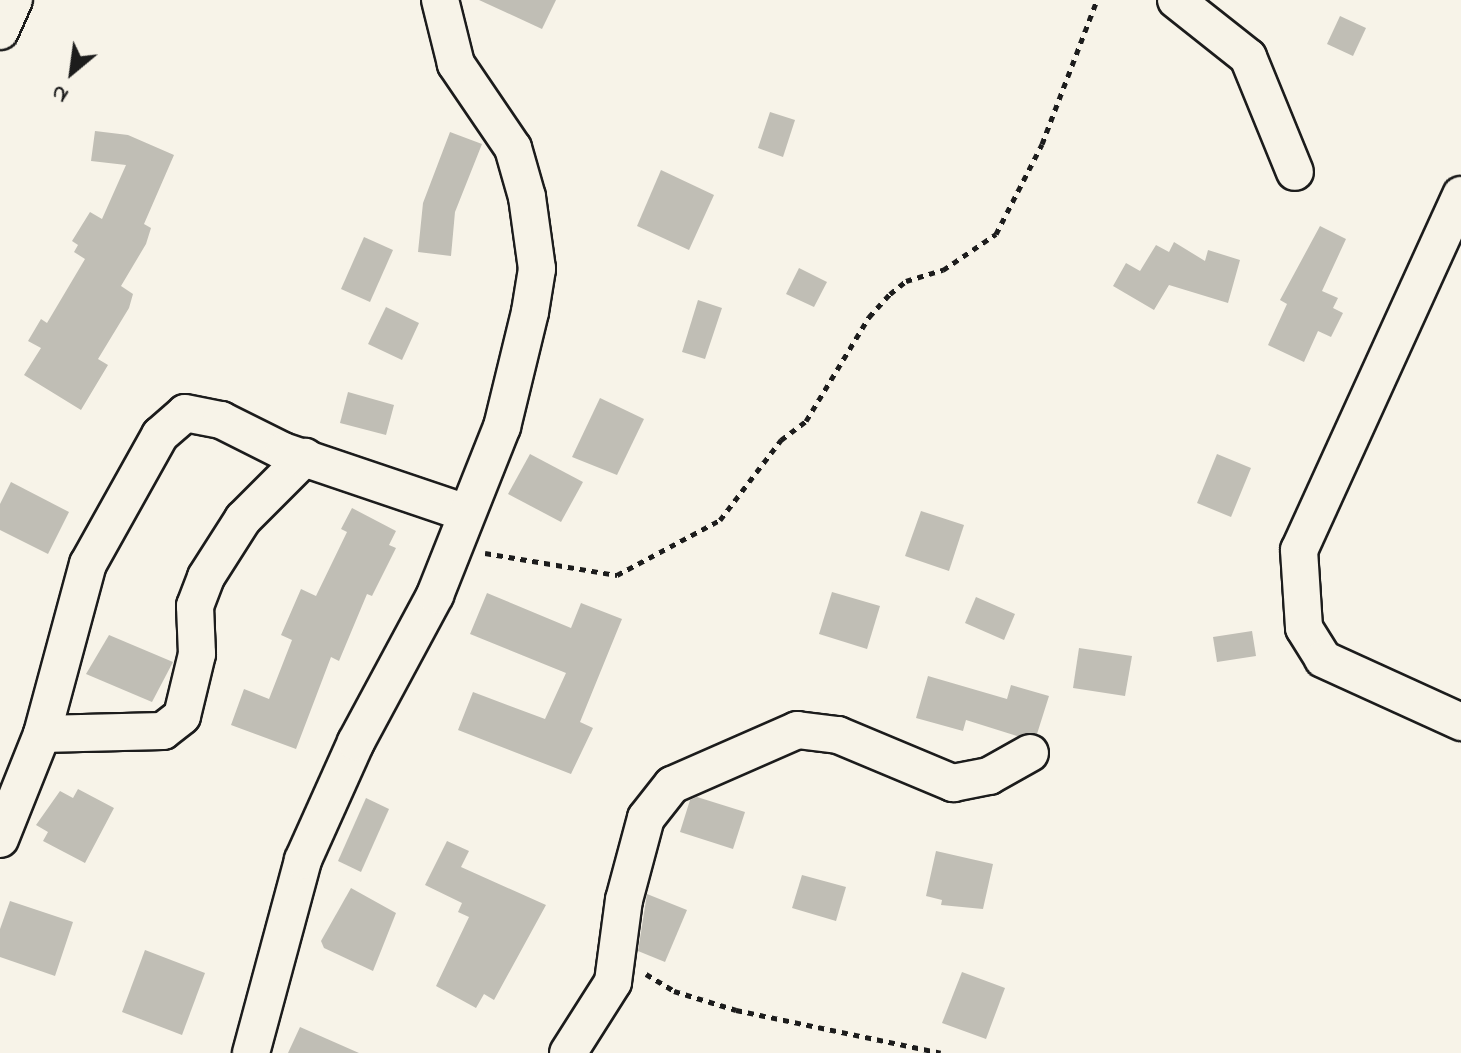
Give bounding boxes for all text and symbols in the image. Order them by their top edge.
north arrow [32,32,112,112]
text: N [46,75,75,111]

